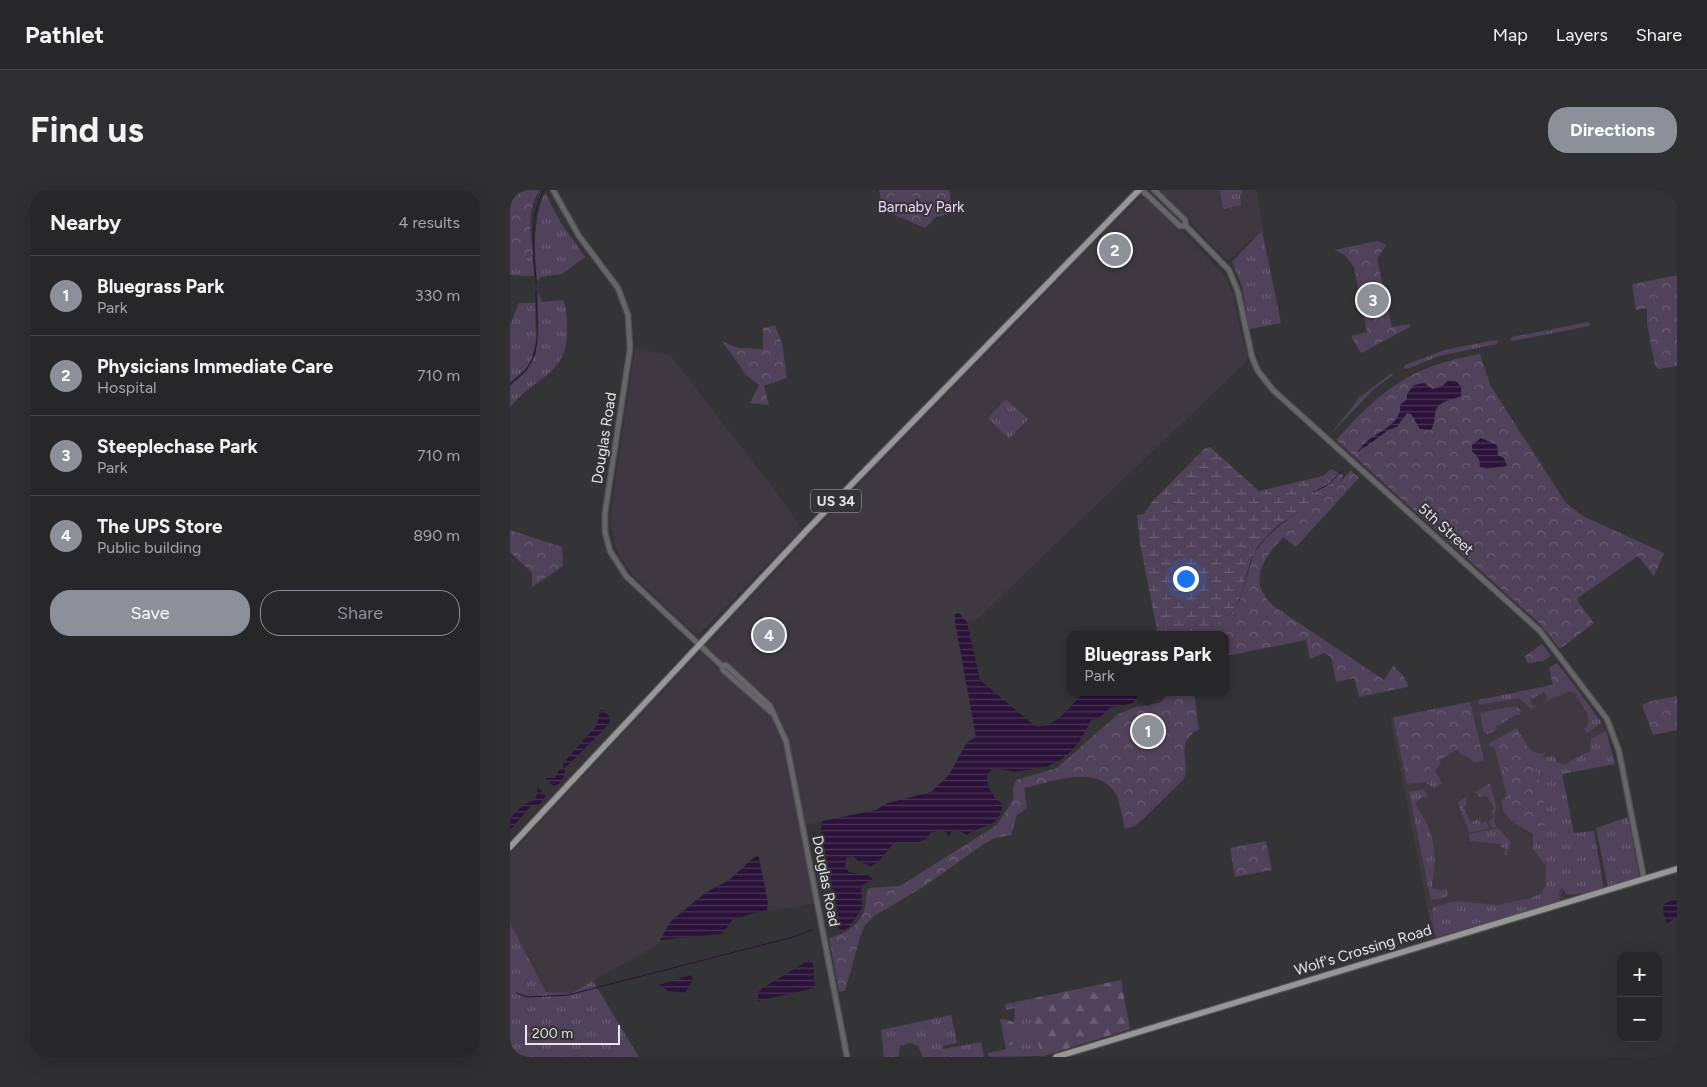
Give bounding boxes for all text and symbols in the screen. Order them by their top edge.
text: Pathlet [25,20,104,49]
text: Map [1493,24,1528,46]
text: Layers [1556,24,1608,46]
text: Share [1636,24,1682,46]
button: Directions [1548,107,1677,153]
text: Find us [30,109,144,151]
park label: Barnaby Park [878,198,965,216]
text: Nearby [50,210,121,235]
text: 4 results [399,213,460,232]
pin: 2 [1099,231,1131,269]
text: Bluegrass Park [97,275,224,298]
pin: 3 [1357,281,1389,319]
text: 1 [63,286,69,305]
text: 330 m [415,286,460,305]
text: Park [97,298,127,317]
text: Physicians Immediate Care [97,355,333,378]
text: 2 [61,366,71,385]
text: 710 m [417,366,460,385]
text: Hospital [97,378,157,397]
street label: Douglas Road [588,391,620,485]
text: Steeplechase Park [97,435,258,458]
text: 3 [62,446,70,465]
text: 710 m [417,446,460,465]
text: Park [97,458,127,477]
road number: US 34 [811,490,861,512]
street label: 5th Street [1415,499,1478,559]
text: The UPS Store [97,515,223,538]
text: 4 [61,526,71,545]
text: 890 m [413,526,460,545]
text: Public building [97,538,201,557]
your location [1173,566,1199,592]
button: Save [50,590,250,636]
button: Share [260,590,460,636]
pin: 4 [753,616,785,654]
popup [1067,631,1229,696]
text: Bluegrass Park [1084,643,1212,666]
text: Park [1084,666,1115,685]
pin: 1 [1132,712,1164,750]
street label: Douglas Road [808,834,844,928]
street label: Wolf's Crossing Road [1292,921,1434,979]
map controls [1617,952,1662,1042]
button: + [1617,952,1662,997]
button: − [1617,997,1662,1042]
scale bar [525,1022,620,1045]
text: 200 m [532,1025,573,1042]

